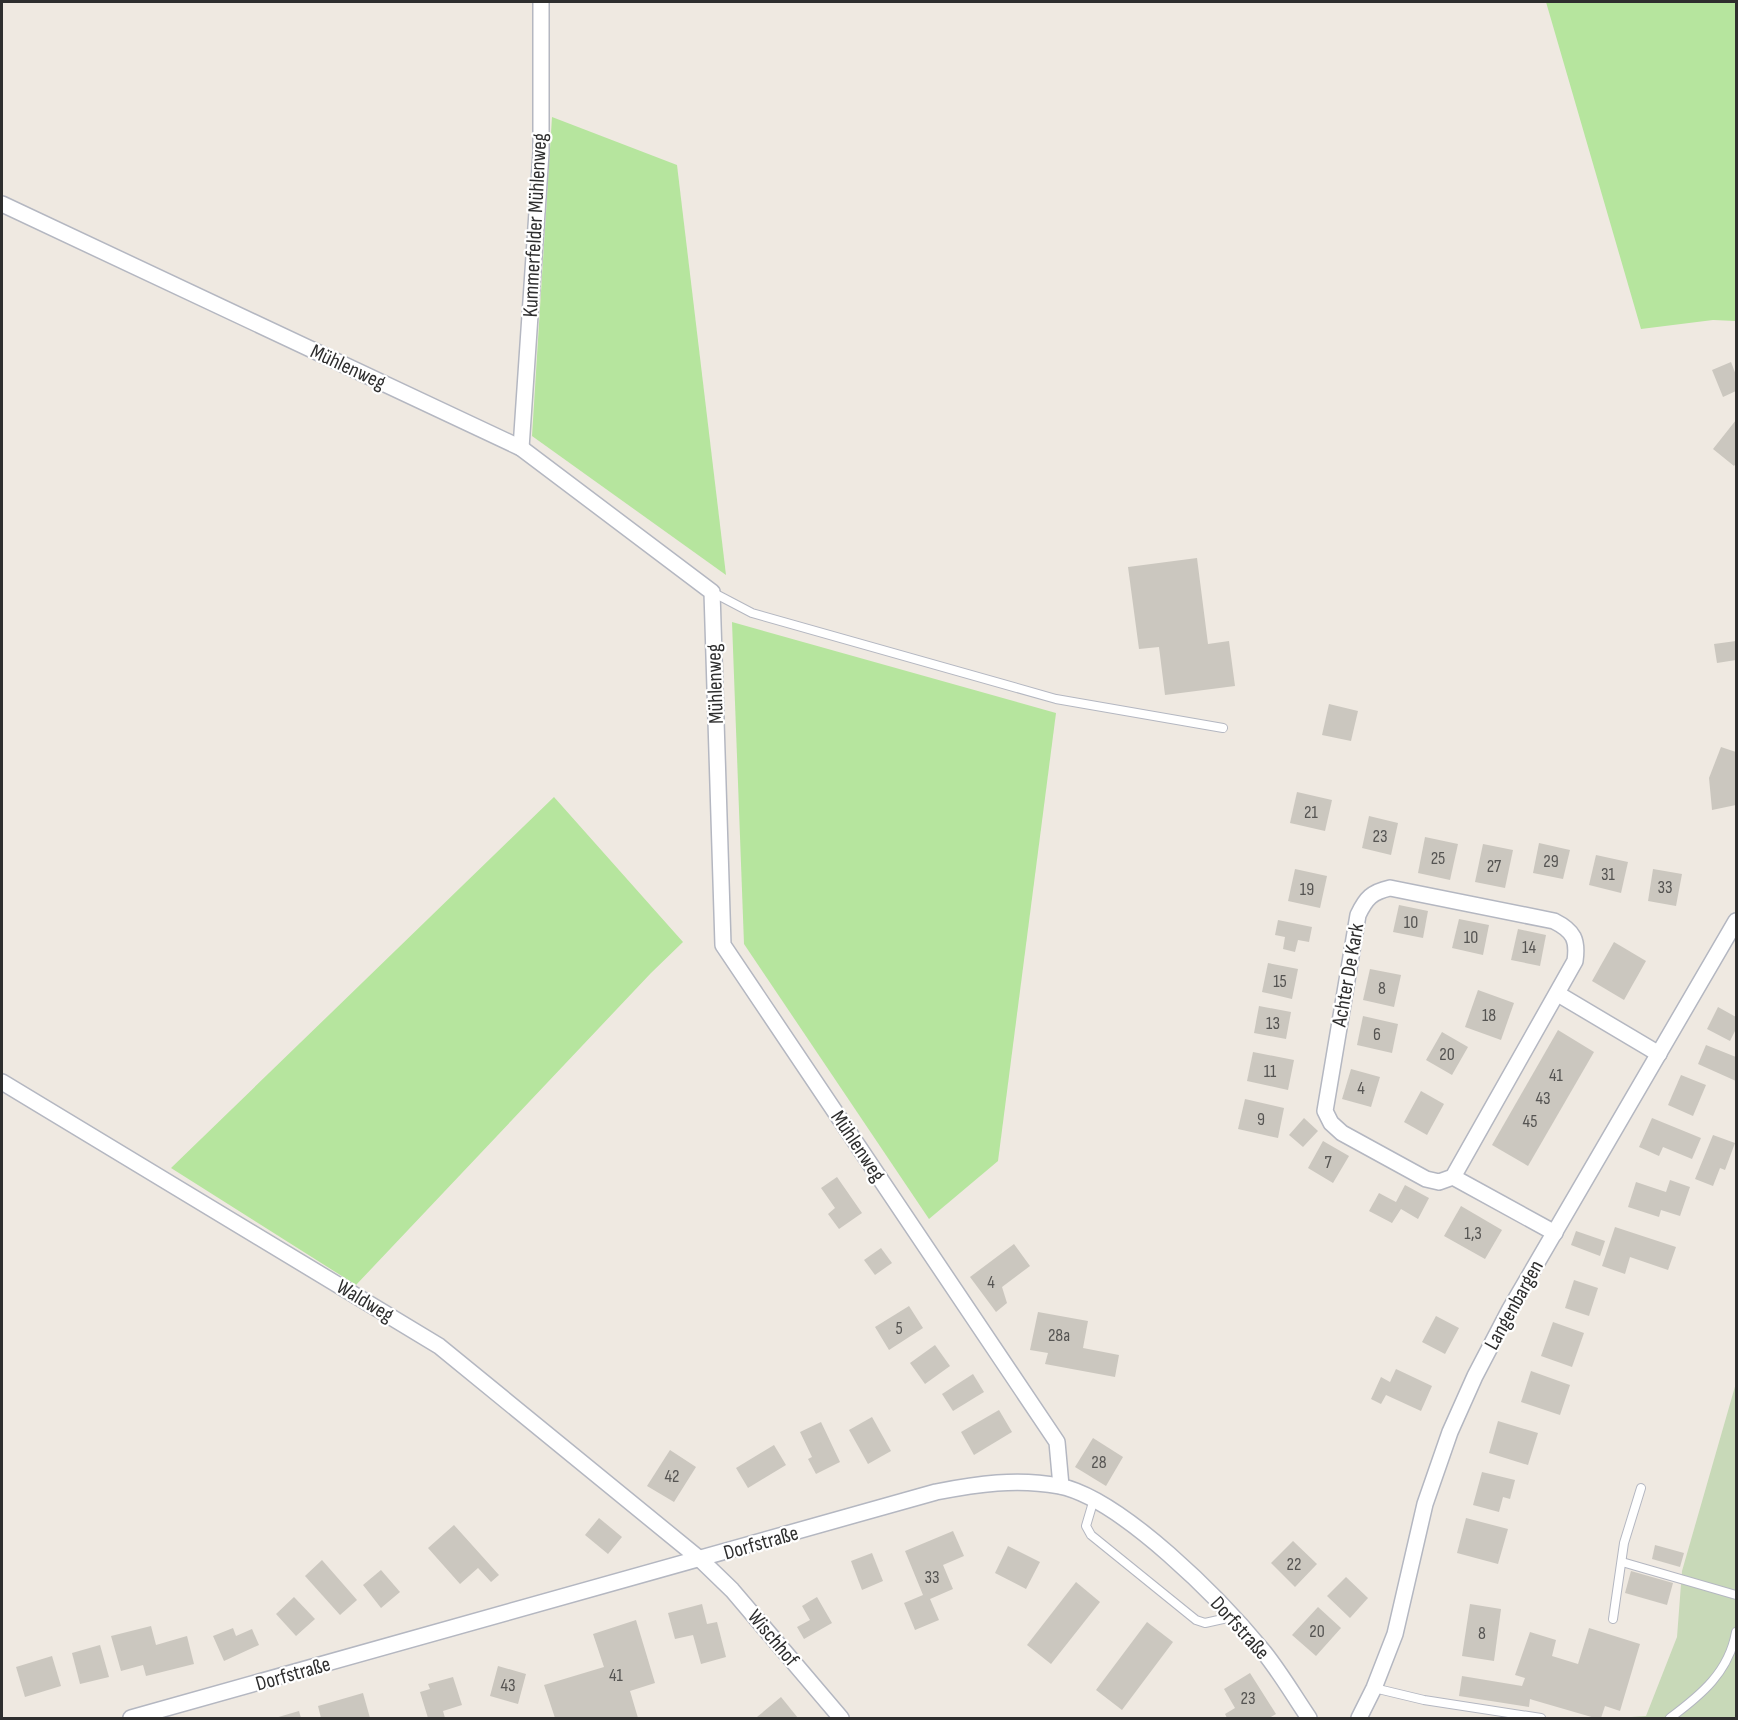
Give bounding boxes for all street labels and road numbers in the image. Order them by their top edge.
street label: Kummerfelder Mühlenweg [518,132,552,318]
street label: Mühlenweg [306,339,390,395]
street label: Mühlenweg [701,644,729,724]
street label: Achter De Kark [1326,921,1369,1030]
street label: Mühlenweg [825,1106,891,1186]
street label: Langenbargen [1479,1256,1549,1354]
street label: Waldweg [332,1274,398,1328]
street label: Dorfstraße [721,1520,801,1566]
street label: Dorfstraße [1205,1591,1275,1665]
street label: Wischhof [742,1605,804,1672]
street label: Dorfstraße [253,1651,333,1697]

